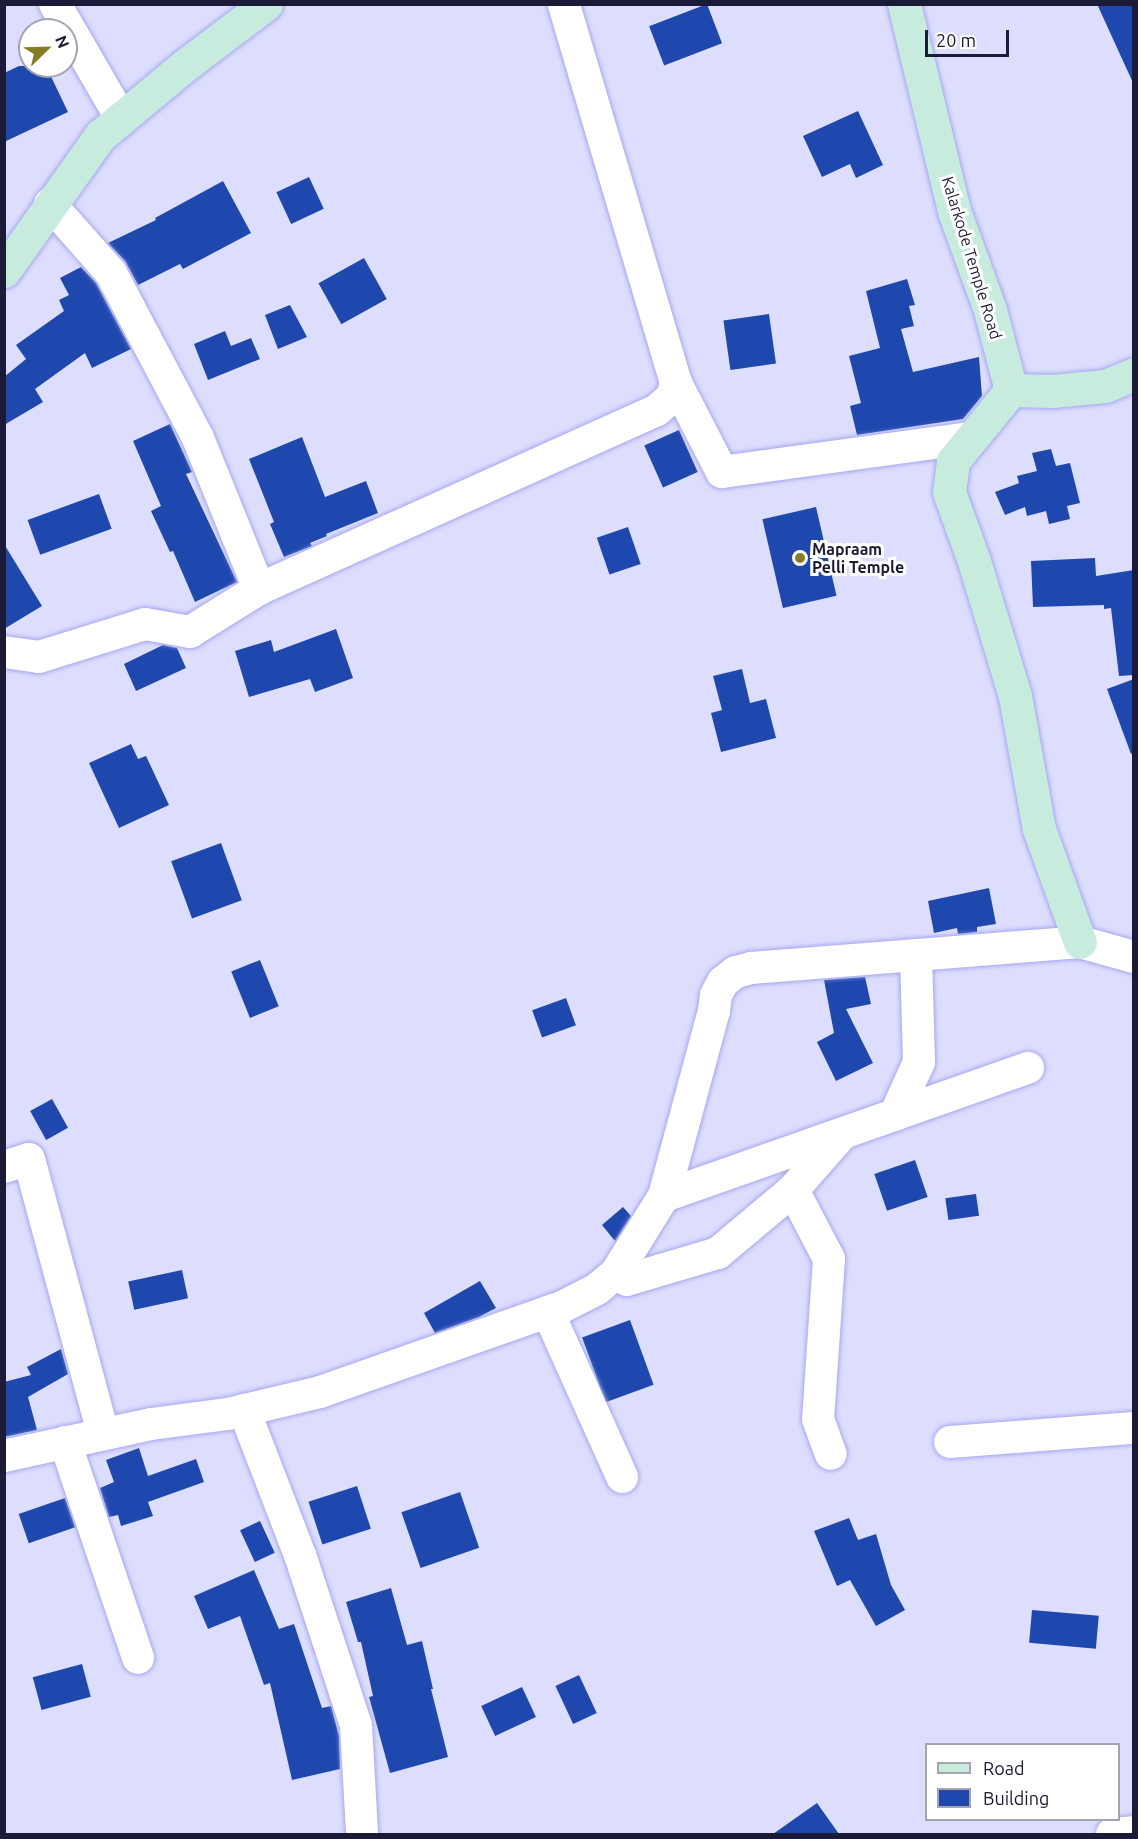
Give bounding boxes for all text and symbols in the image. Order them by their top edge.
north arrow [18,18,78,78]
scale bar [928,18,1012,56]
text: 20 m [936,30,976,50]
text: N [52,33,73,51]
street label: Kalarkode Temple Road [938,174,1006,342]
place label: Mapraam Pelli Temple [812,539,904,577]
marker: Mapraam Pelli Temple [793,551,807,565]
legend [925,1743,1120,1821]
text: Road [983,1758,1025,1778]
text: Building [983,1788,1049,1808]

